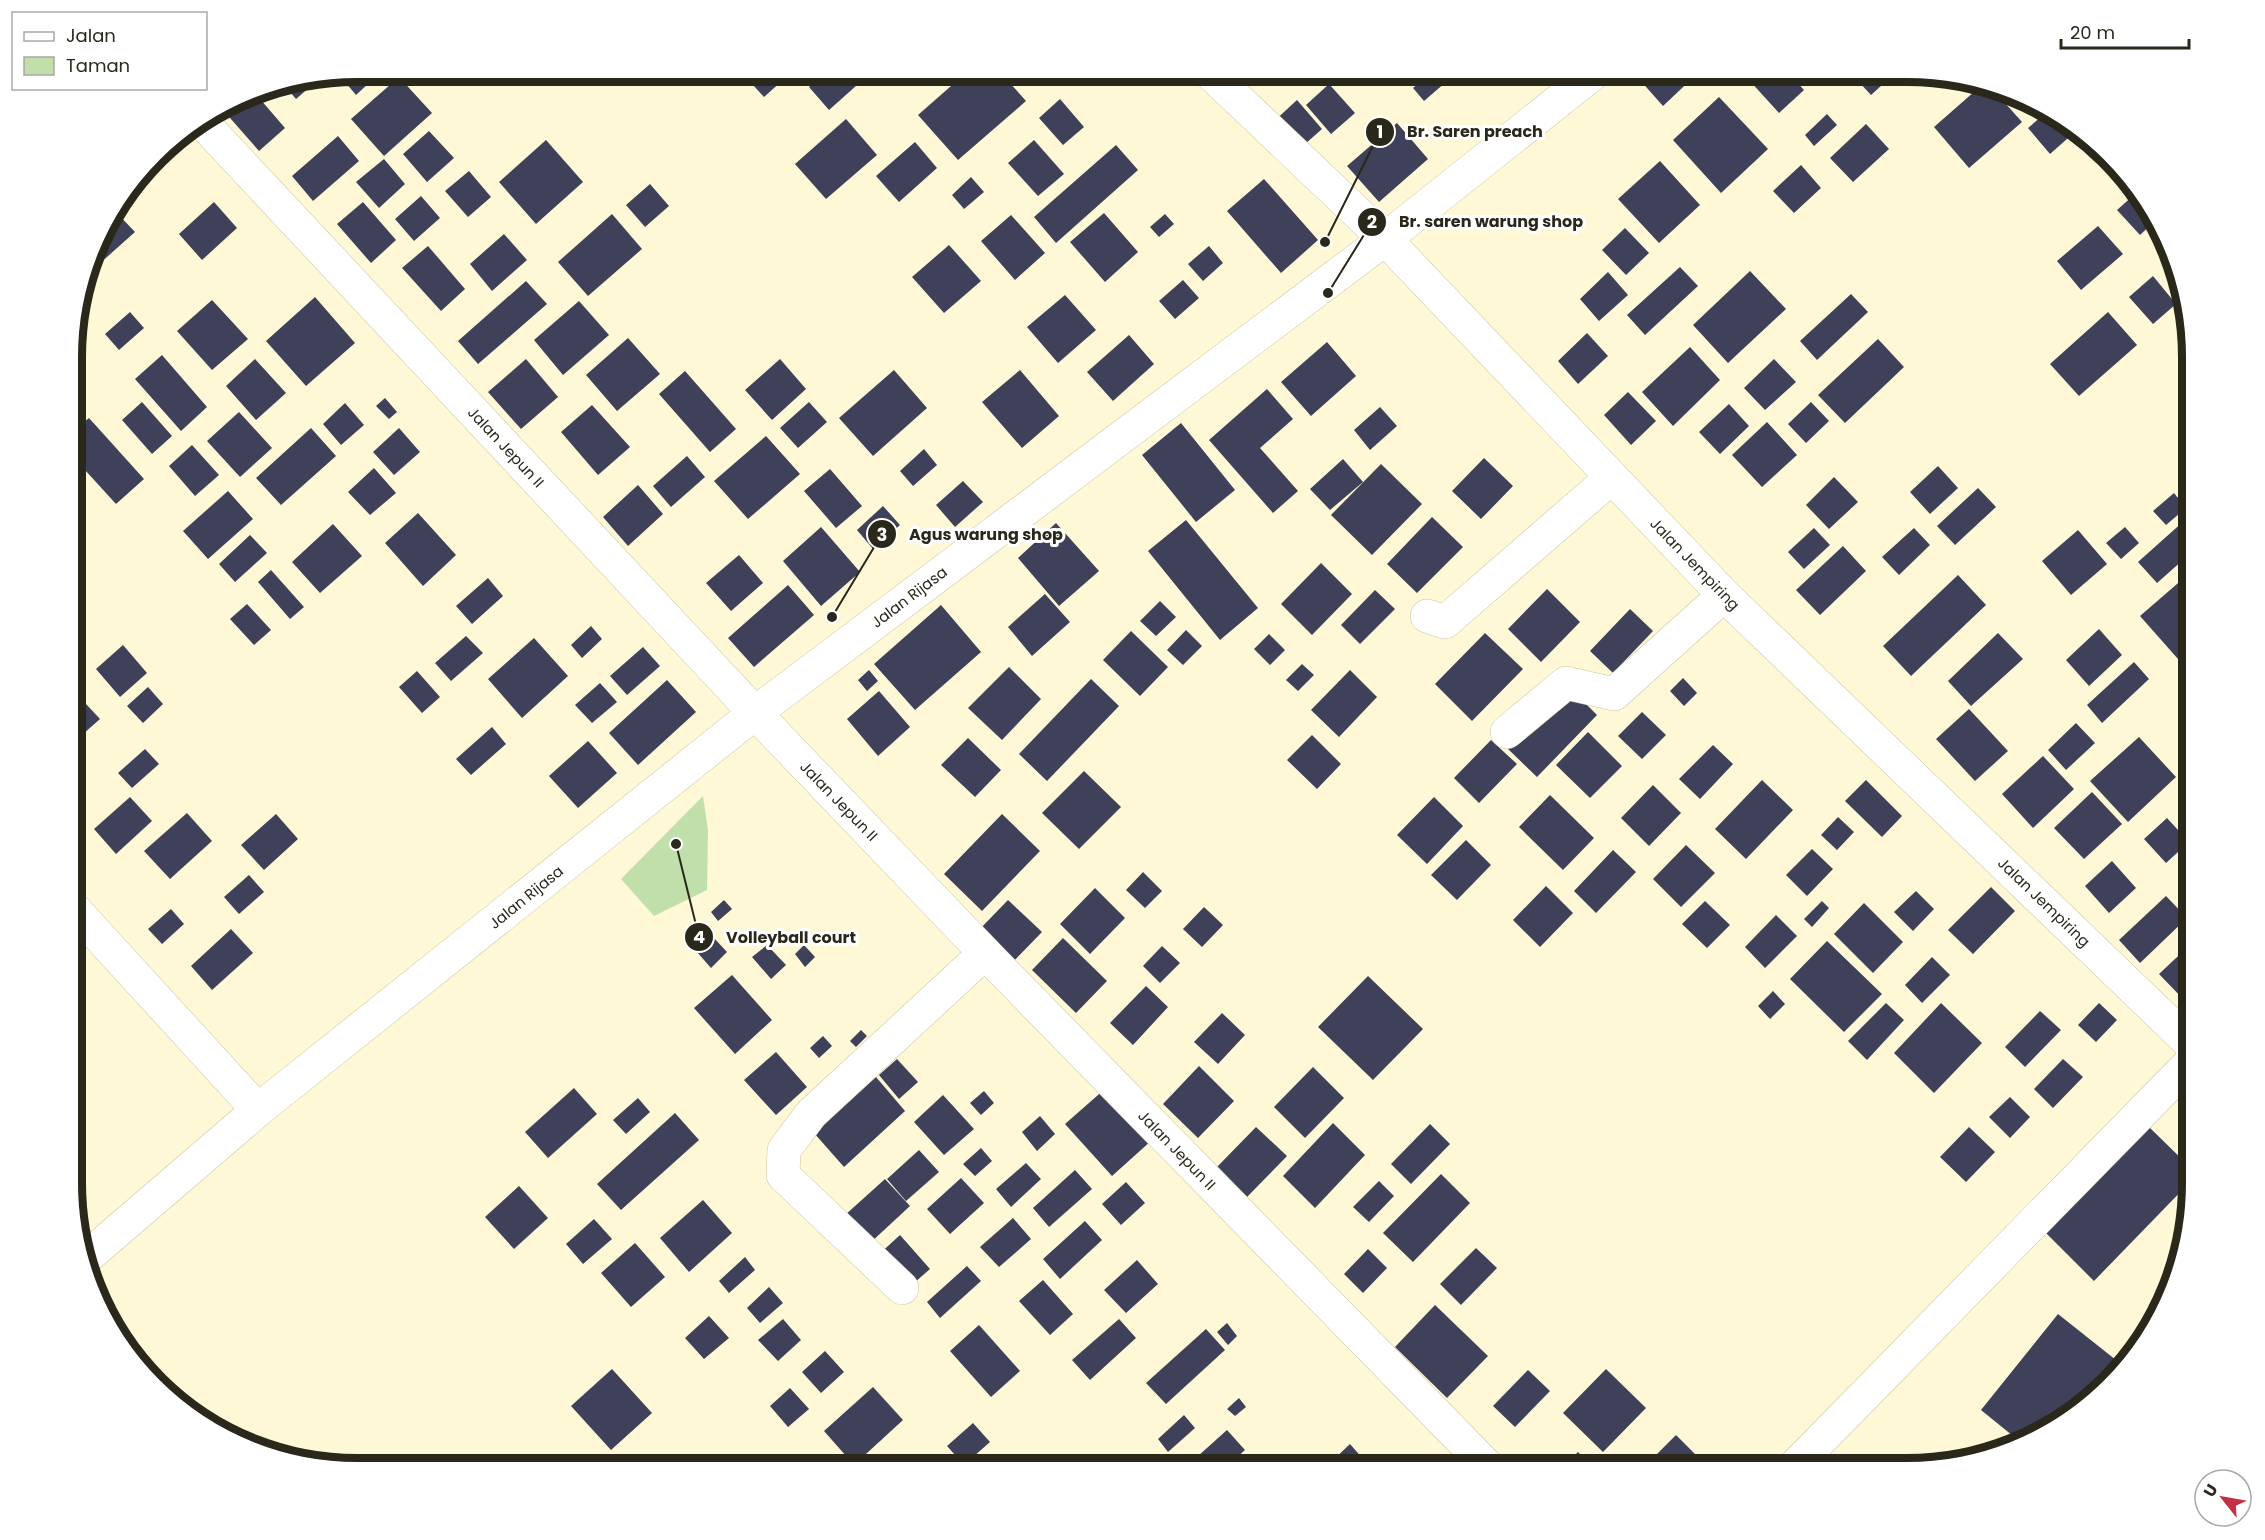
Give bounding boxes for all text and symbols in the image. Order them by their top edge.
legend [12,12,207,90]
scale bar [2061,12,2188,50]
text: 20 m [2070,20,2115,45]
text: Jalan [66,23,116,48]
text: Taman [66,53,130,78]
callout: Br. Saren preach [1365,115,1555,149]
text: 1 [1377,119,1383,144]
text: Br. Saren preach [1407,120,1543,143]
callout: Br. saren warung shop [1357,205,1595,239]
text: 2 [1367,209,1377,234]
text: Br. saren warung shop [1399,210,1583,233]
street label: Jalan Jepun II [463,402,549,492]
street label: Jalan Jempiring [1645,513,1745,615]
callout: Agus warung shop [867,517,1075,551]
text: 3 [877,522,887,547]
text: Agus warung shop [909,523,1063,546]
street label: Jalan Rijasa [867,561,951,633]
street label: Jalan Jepun II [795,756,883,846]
street label: Jalan Jempiring [1993,852,2095,952]
street label: Jalan Rijasa [484,860,568,934]
callout: Volleyball court [684,920,868,954]
text: 4 [693,924,705,949]
text: Volleyball court [726,926,856,949]
street label: Jalan Jepun II [1133,1105,1221,1195]
north arrow [2193,1468,2253,1528]
text: U [2198,1480,2223,1501]

